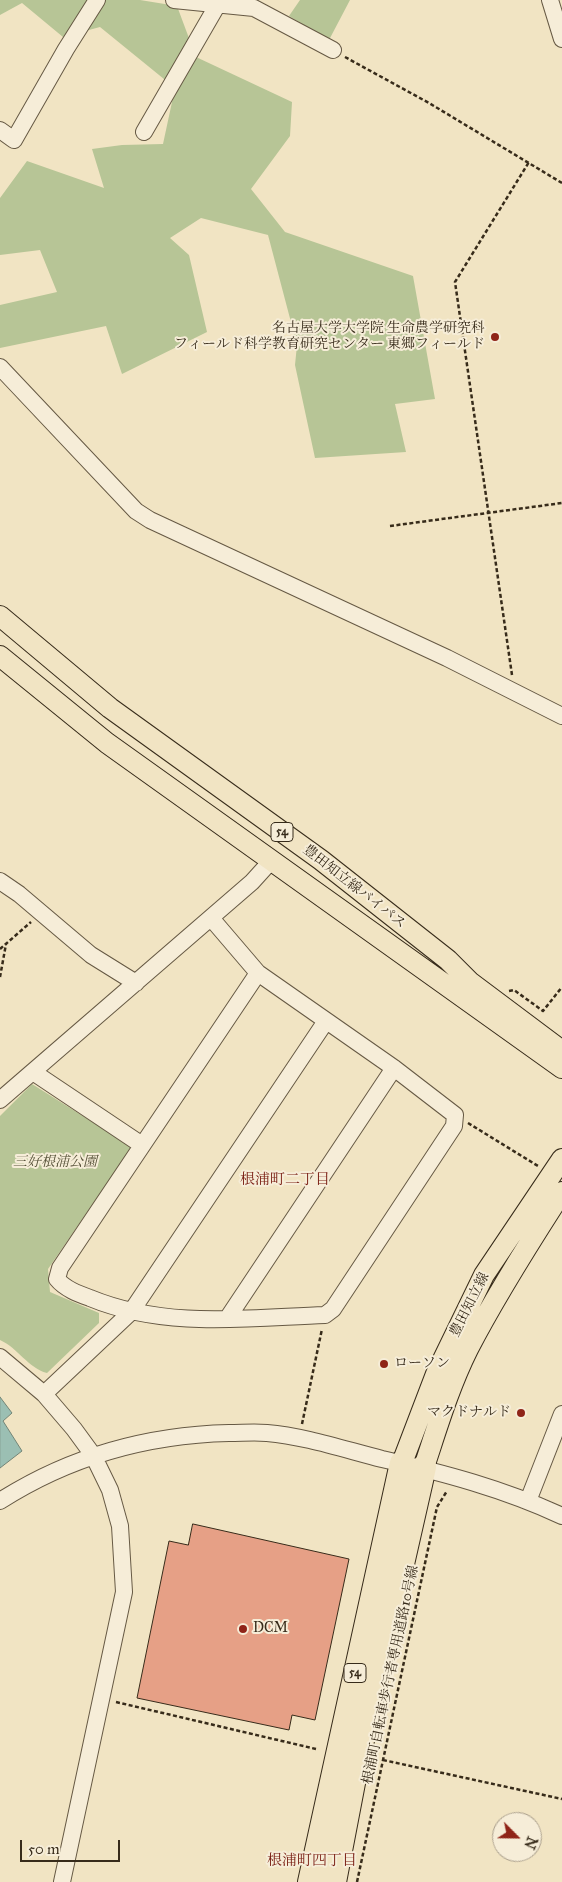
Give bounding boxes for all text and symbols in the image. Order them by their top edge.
place label: 名古屋大学大学院 生命農学研究科 フィールド科学教育研究センター 東郷フィールド [174,321,485,354]
marker: 名古屋大学大学院 生命農学研究科 フィールド科学教育研究センター 東郷フィールド [489,331,501,343]
road number: 54 [271,822,293,842]
street label: 豊田知立線バイパス [299,842,409,932]
park label: 三好根浦公園 [13,1155,97,1171]
district label: 根浦町二丁目 [240,1171,330,1189]
street label: 豊田知立線 [447,1270,493,1340]
place label: ローソン [394,1356,450,1372]
marker: ローソン [378,1358,390,1370]
place label: マクドナルド [427,1405,511,1421]
marker: マクドナルド [515,1407,527,1419]
street label: 根浦町自転車歩行者専用道路10号線 [360,1564,422,1786]
place label: DCM [253,1621,288,1637]
marker: DCM [237,1623,249,1635]
road number: 54 [344,1664,366,1682]
north arrow [492,1812,542,1862]
scale bar [22,1830,122,1862]
text: N [520,1834,540,1851]
text: 50 m [28,1840,60,1858]
district label: 根浦町四丁目 [267,1852,357,1870]

